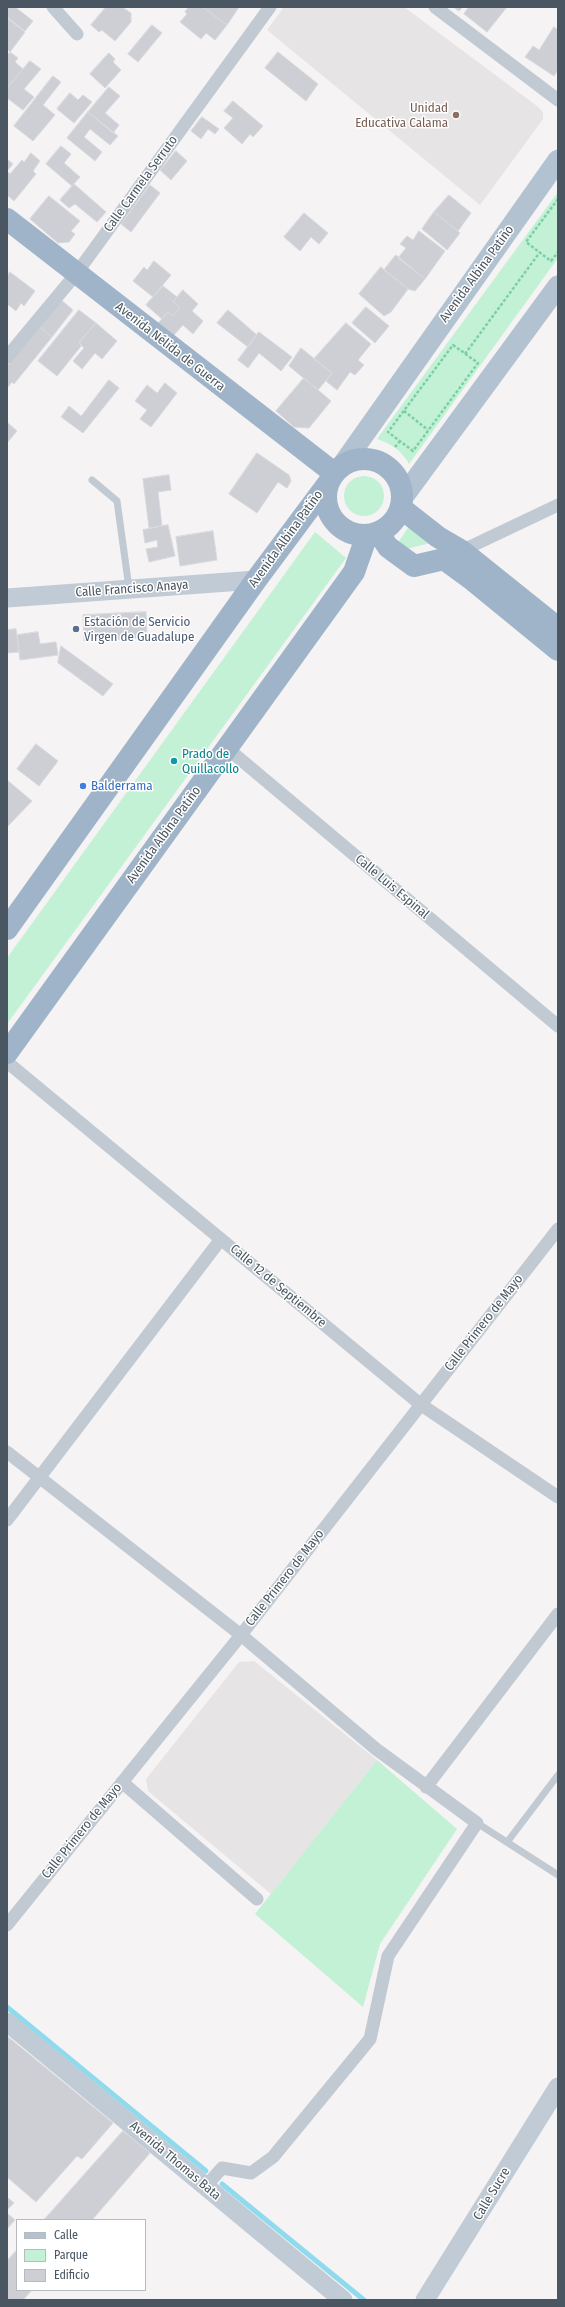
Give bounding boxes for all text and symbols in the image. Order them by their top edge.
place label: Unidad Educativa Calama [355,100,448,131]
marker: Unidad Educativa Calama [451,110,461,120]
street label: Calle Carmela Serruto [101,133,181,235]
street label: Avenida Albina Patiño [437,223,517,325]
street label: Avenida Nélida de Guerra [112,299,228,395]
street label: Avenida Albina Patiño [246,488,326,590]
street label: Calle Francisco Anaya [75,577,189,601]
place label: Estación de Servicio Virgen de Guadalupe [84,614,194,645]
marker: Estación de Servicio Virgen de Guadalupe [71,624,81,634]
place label: Prado de Quillacollo [182,746,239,777]
marker: Prado de Quillacollo [169,756,179,766]
place label: Balderrama [91,778,153,794]
marker: Balderrama [78,781,88,791]
street label: Avenida Albina Patiño [124,784,204,886]
street label: Calle Luis Espinal [352,852,432,922]
street label: Calle 12 de Septiembre [227,1241,329,1331]
street label: Calle Primero de Mayo [441,1272,527,1374]
street label: Calle Primero de Mayo [242,1527,328,1629]
street label: Calle Primero de Mayo [39,1780,125,1882]
street label: Avenida Thomas Bata [126,2118,224,2204]
street label: Calle Sucre [470,2165,514,2223]
legend [16,2219,146,2291]
text: Calle [54,2228,78,2242]
text: Parque [54,2248,88,2262]
text: Edificio [54,2268,90,2282]

